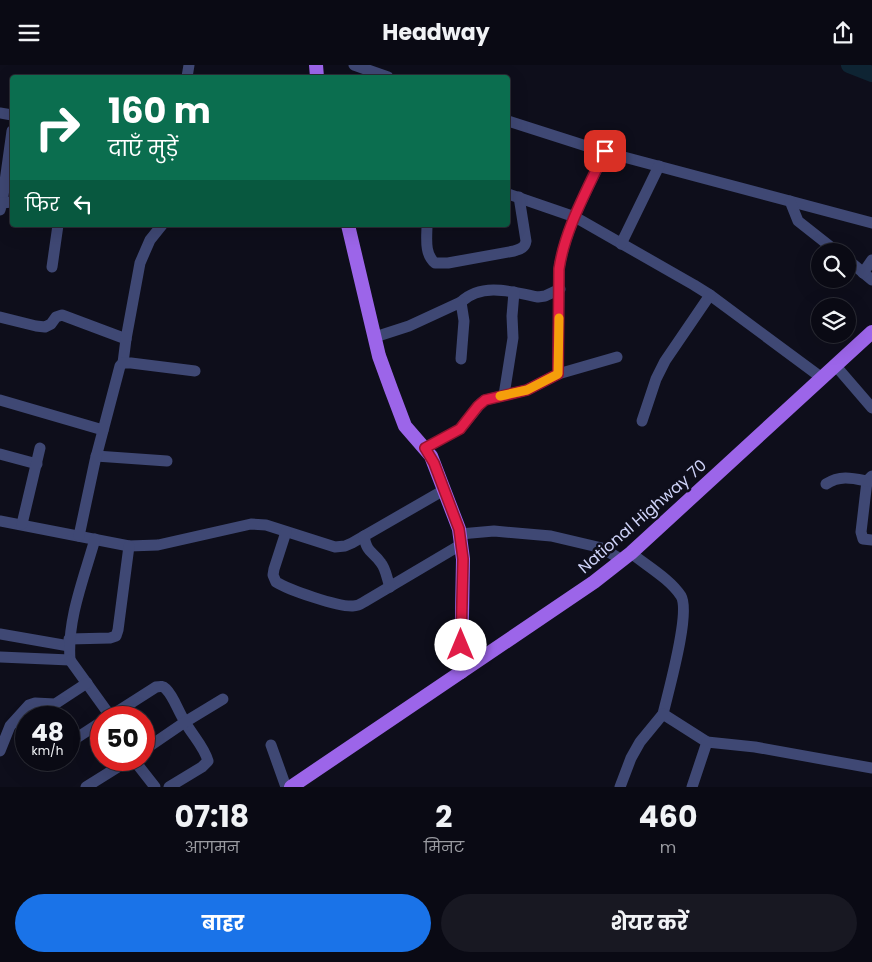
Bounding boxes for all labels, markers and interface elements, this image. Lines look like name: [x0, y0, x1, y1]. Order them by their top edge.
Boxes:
text: Headway: [382, 17, 490, 48]
icon: menu: [15, 19, 43, 47]
icon: share: [829, 19, 857, 47]
text: 160 m: [108, 86, 211, 135]
icon: right: [25, 95, 90, 160]
pin: [584, 130, 626, 172]
text: दाएँ मुड़ें: [108, 133, 178, 164]
icon: arrive: [591, 137, 619, 165]
icon: left: [69, 190, 97, 218]
text: फिर: [25, 191, 59, 218]
map controls: [811, 243, 856, 343]
button: search: [811, 243, 856, 288]
button: layers: [811, 298, 856, 343]
street label: National Highway 70: [573, 454, 712, 579]
position arrow: [434, 618, 486, 670]
speed limit sign: 50: [90, 706, 155, 771]
text: 48: [31, 715, 64, 750]
text: km/h: [32, 742, 63, 759]
text: 07:18: [174, 795, 249, 838]
text: 2: [435, 795, 452, 838]
text: 460: [639, 795, 698, 838]
text: आगमन: [184, 836, 239, 859]
text: मिनट: [424, 836, 464, 859]
text: m: [660, 836, 676, 859]
button: बाहर: [15, 894, 431, 952]
button: शेयर करें: [441, 894, 857, 952]

